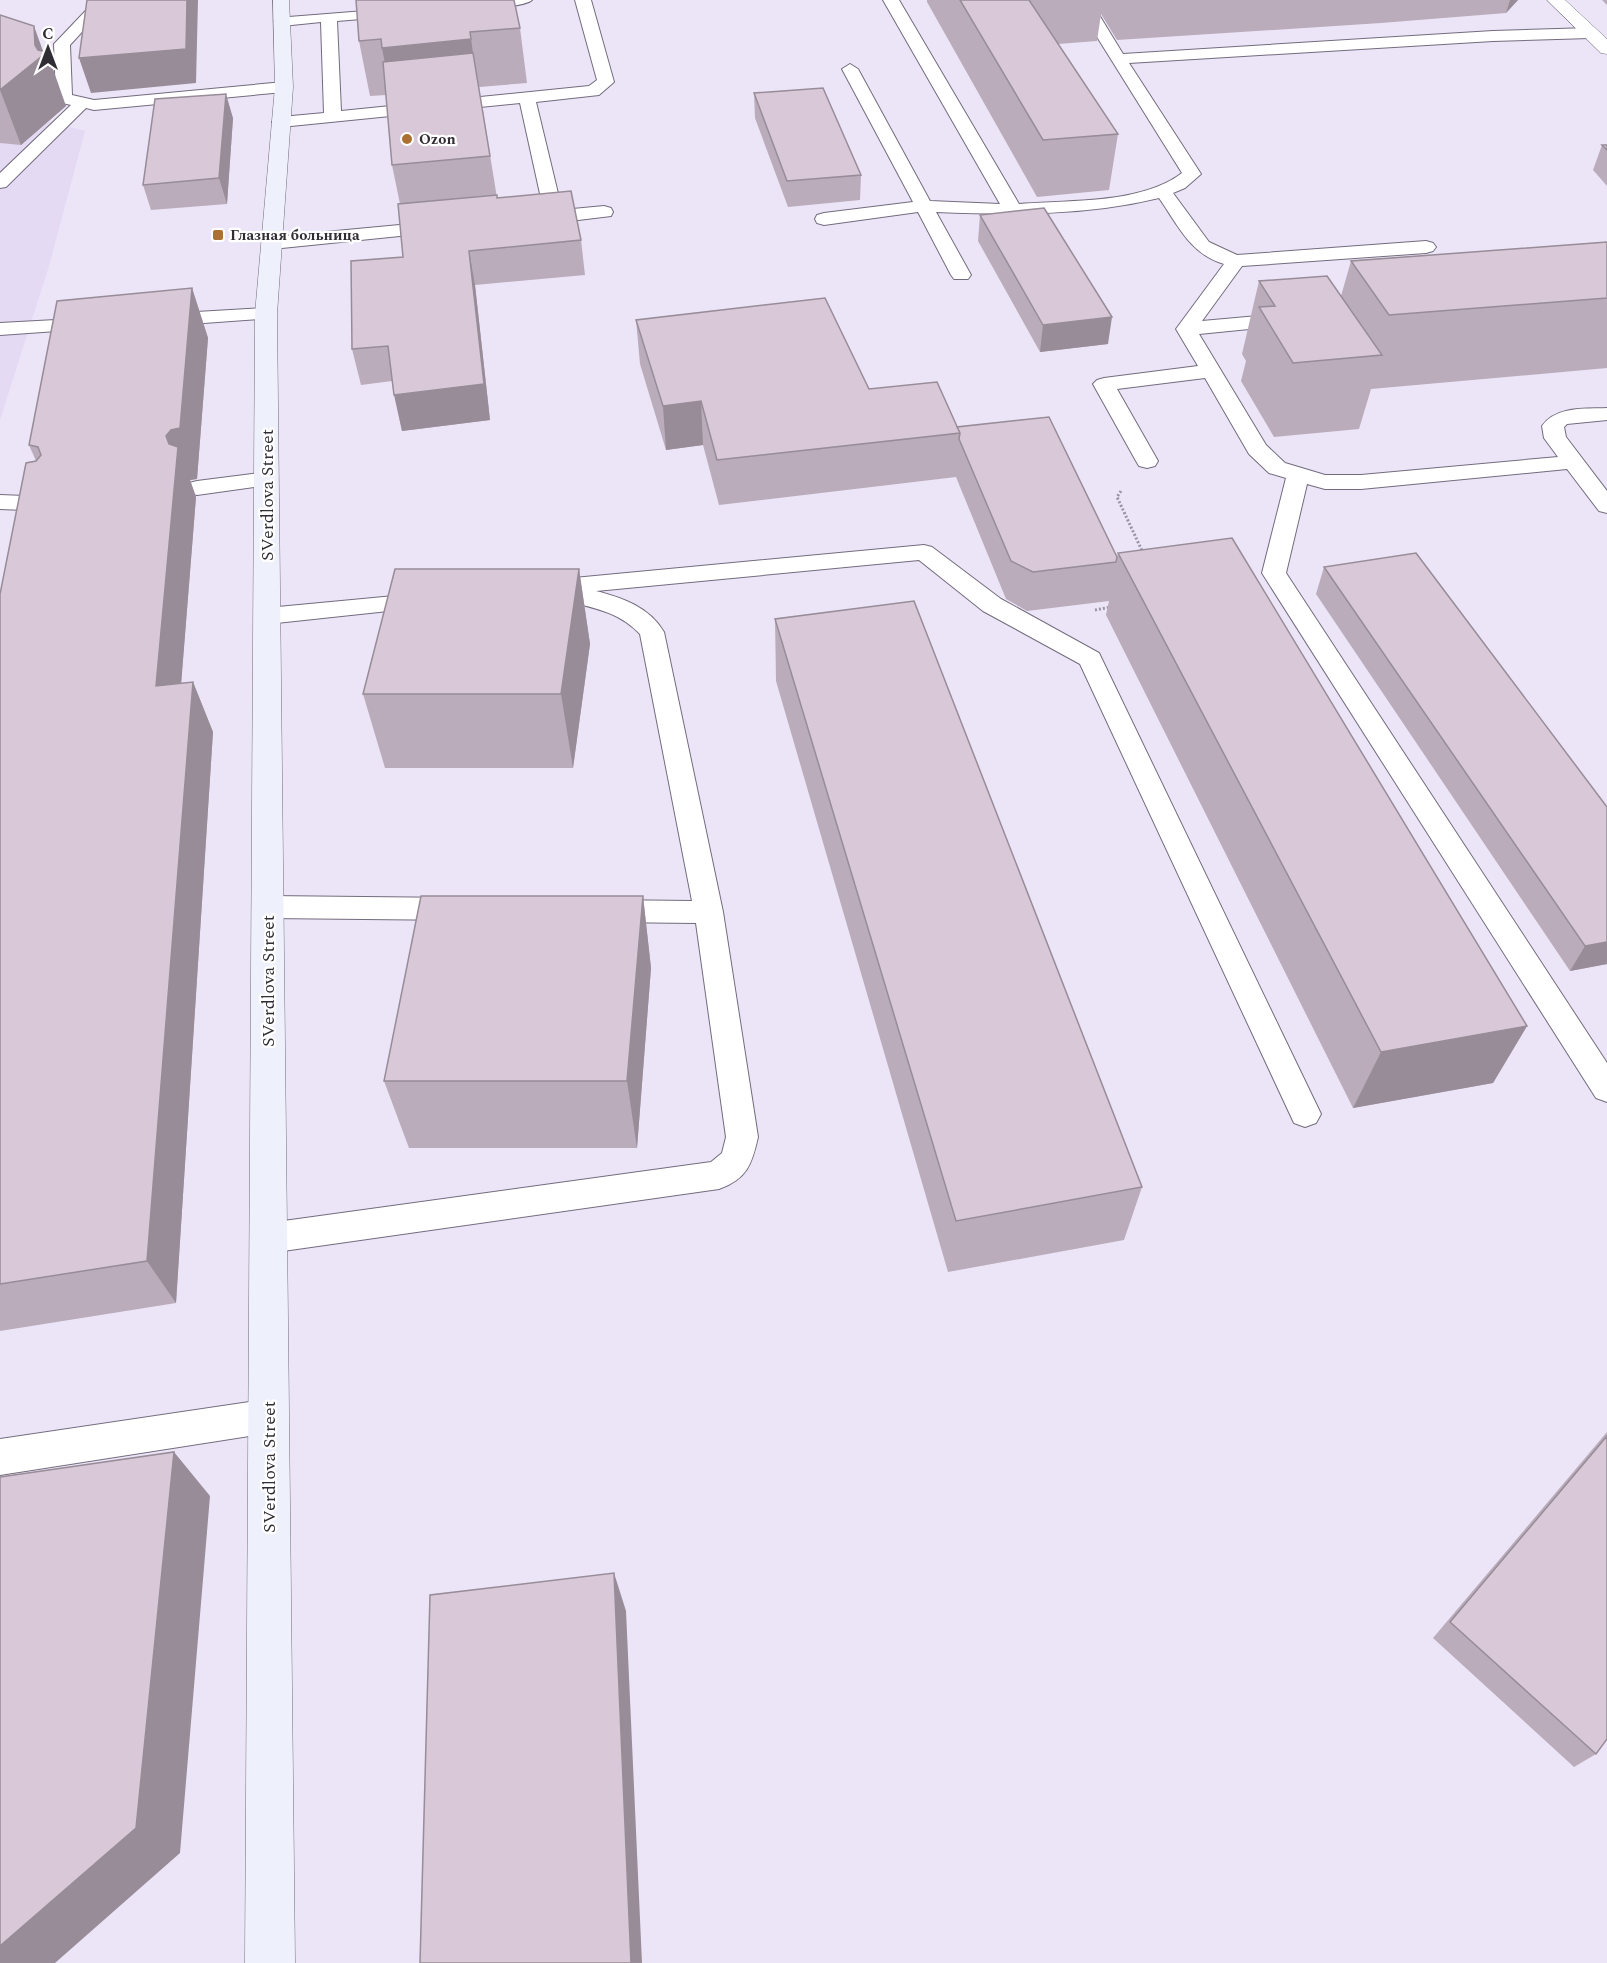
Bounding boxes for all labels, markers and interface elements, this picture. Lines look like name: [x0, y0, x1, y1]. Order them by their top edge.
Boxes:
north arrow: [18, 18, 78, 78]
text: С: [42, 22, 54, 46]
place label: Ozon: [419, 128, 456, 151]
marker: Ozon: [400, 132, 414, 146]
place label: Глазная больница: [230, 224, 360, 247]
marker: Глазная больница: [211, 228, 225, 242]
street label: SVerdlova Street: [254, 429, 281, 561]
street label: SVerdlova Street: [255, 915, 282, 1047]
street label: SVerdlova Street: [256, 1401, 283, 1533]

